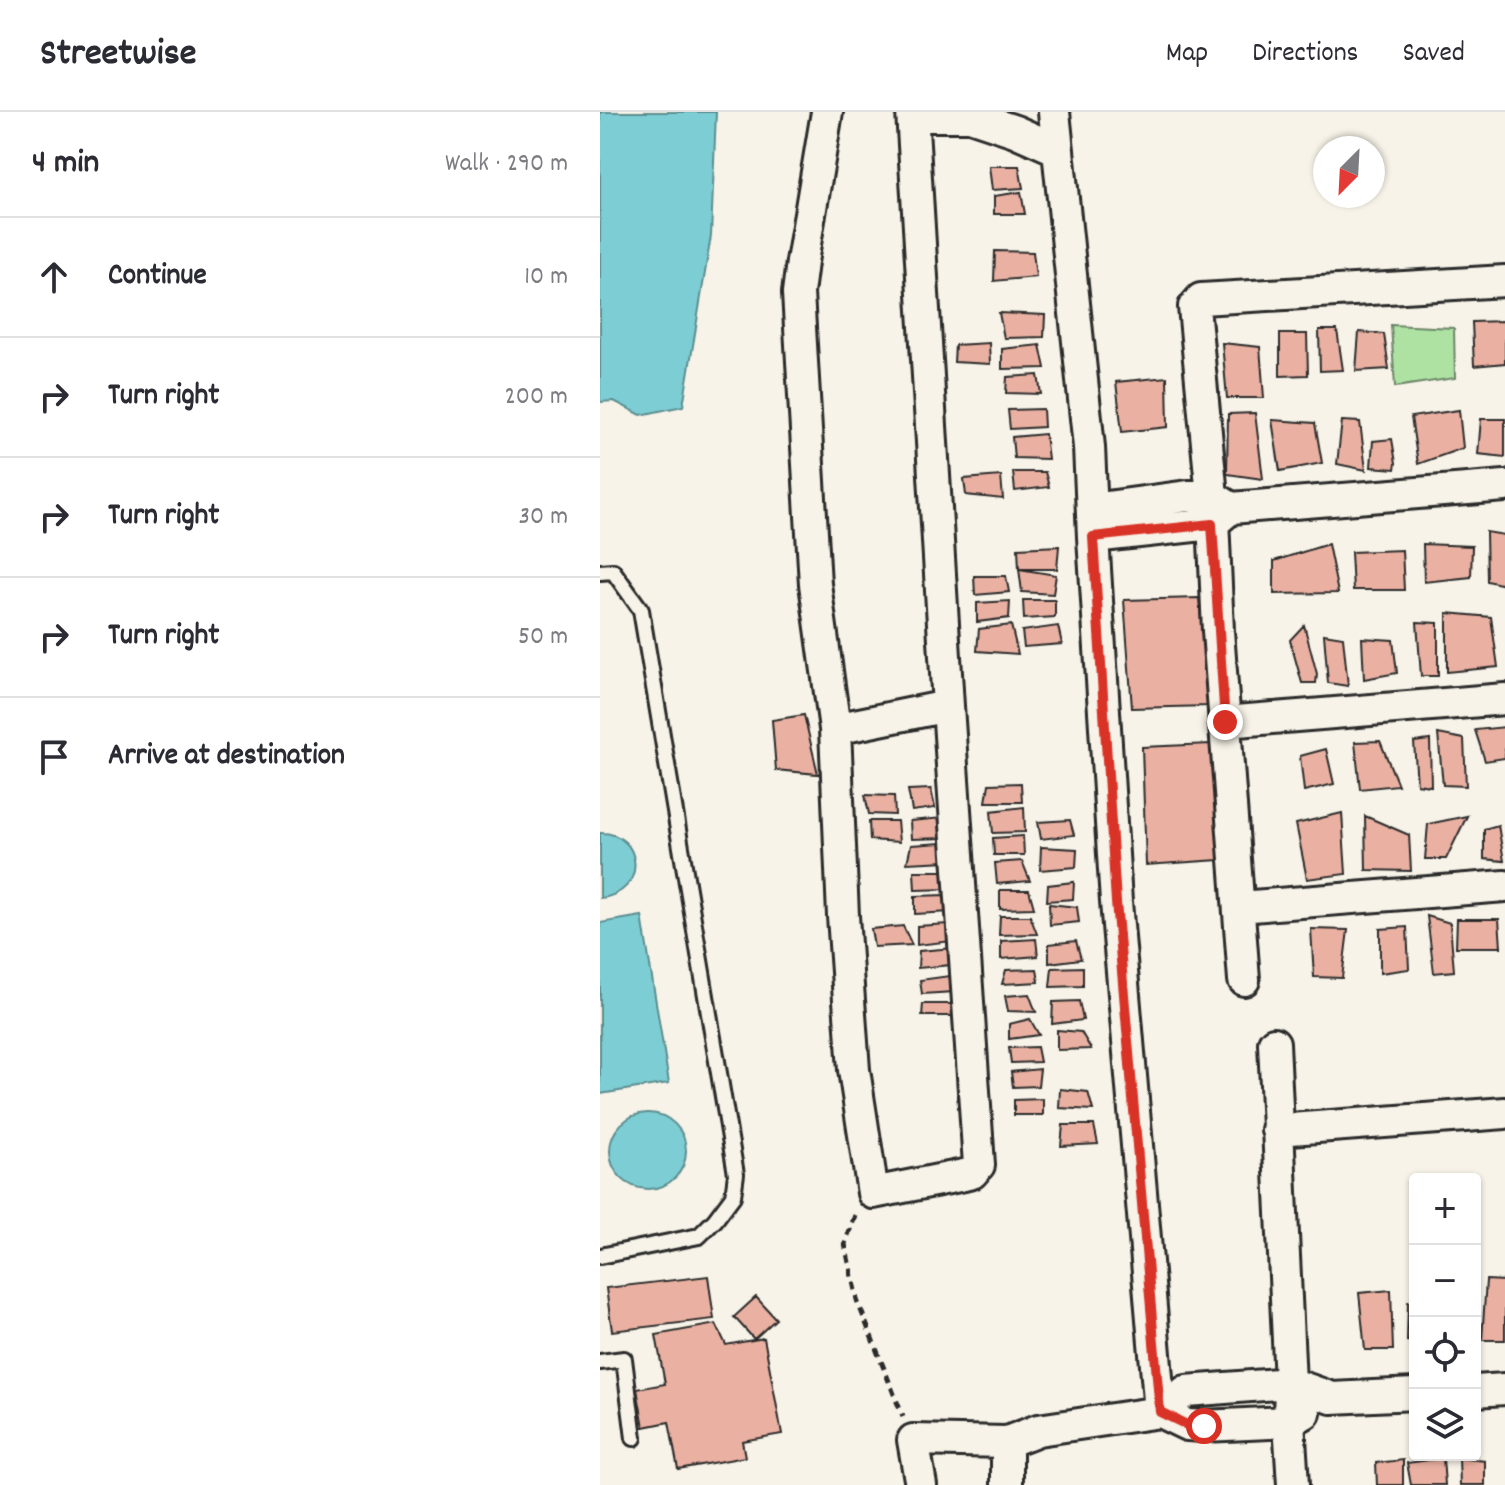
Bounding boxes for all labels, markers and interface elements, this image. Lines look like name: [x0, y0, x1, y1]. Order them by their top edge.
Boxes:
text: Streetwise: [40, 28, 197, 83]
text: Map: [1166, 35, 1208, 75]
text: Directions: [1252, 35, 1358, 75]
text: Saved: [1402, 35, 1465, 75]
north arrow: [1313, 136, 1385, 208]
text: 4 min: [32, 140, 99, 189]
text: Walk · 290 m: [445, 146, 568, 183]
icon: ahead: [32, 255, 76, 299]
text: Continue: [108, 256, 207, 299]
text: 10 m: [524, 259, 568, 296]
icon: right: [32, 375, 76, 419]
text: Turn right: [108, 376, 219, 419]
text: 200 m: [504, 379, 568, 416]
icon: right: [32, 495, 76, 539]
text: Turn right: [108, 496, 219, 539]
text: 30 m: [518, 499, 568, 536]
icon: right: [32, 615, 76, 659]
text: Turn right: [108, 616, 219, 659]
text: 50 m: [518, 619, 568, 656]
route end: [1207, 704, 1243, 740]
icon: arrive: [32, 735, 76, 779]
text: Arrive at destination: [108, 736, 345, 779]
map controls: [1409, 1173, 1481, 1461]
button: +: [1409, 1173, 1481, 1245]
button: −: [1409, 1245, 1481, 1317]
button: locate: [1409, 1317, 1481, 1389]
button: layers: [1409, 1389, 1481, 1461]
route start: [1186, 1408, 1222, 1444]

